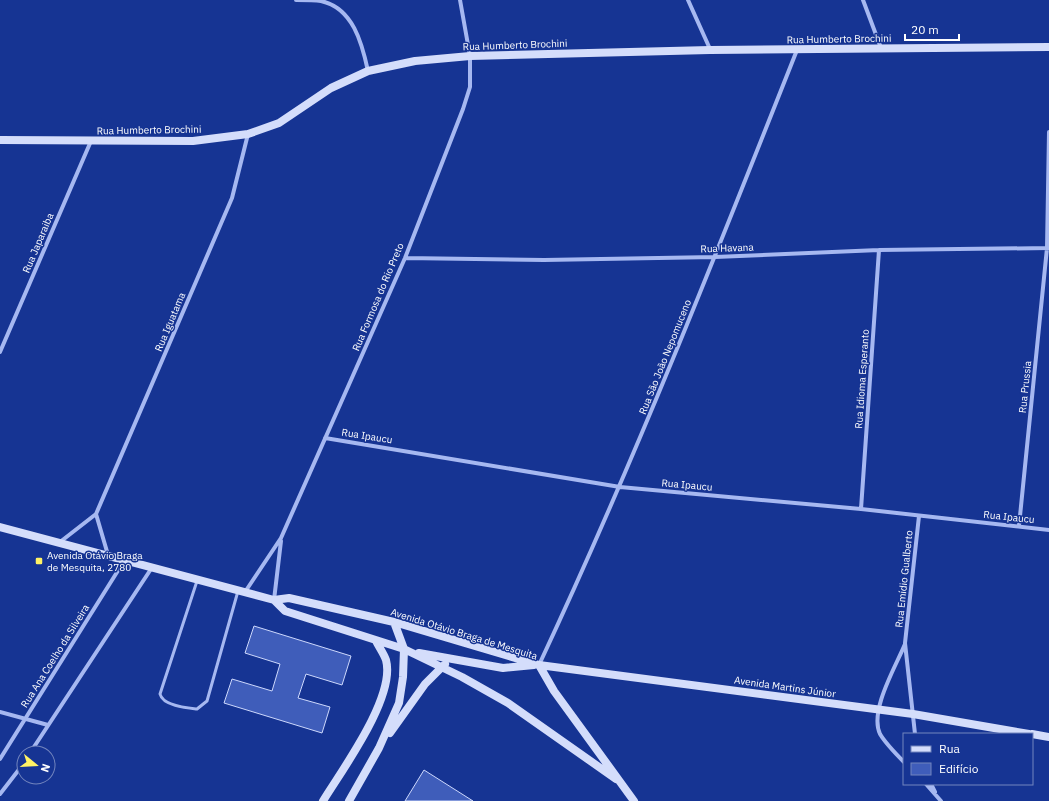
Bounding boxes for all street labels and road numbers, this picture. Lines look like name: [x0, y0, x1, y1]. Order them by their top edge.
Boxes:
street label: Rua Humberto Brochini: [786, 32, 892, 46]
street label: Rua Humberto Brochini: [462, 37, 568, 53]
street label: Rua Humberto Brochini: [96, 123, 202, 137]
street label: Rua Japaraiba: [20, 210, 57, 275]
street label: Rua Formosa do Rio Preto: [349, 241, 407, 353]
street label: Rua Havana: [700, 241, 755, 255]
street label: Rua Iguatama: [152, 290, 189, 354]
street label: Rua São João Nepomuceno: [636, 297, 694, 416]
street label: Rua Idioma Esperanto: [852, 328, 872, 429]
street label: Rua Prussia: [1016, 360, 1034, 414]
street label: Rua Ipaucu: [341, 426, 393, 446]
street label: Rua Ipaucu: [661, 476, 713, 494]
street label: Rua Ipaucu: [983, 508, 1035, 526]
street label: Rua Emídio Gualberto: [892, 529, 916, 628]
street label: Rua Ana Coelho da Silveira: [18, 601, 93, 710]
street label: Avenida Otávio Braga de Mesquita: [389, 605, 540, 663]
street label: Avenida Martins Júnior: [733, 673, 837, 701]

